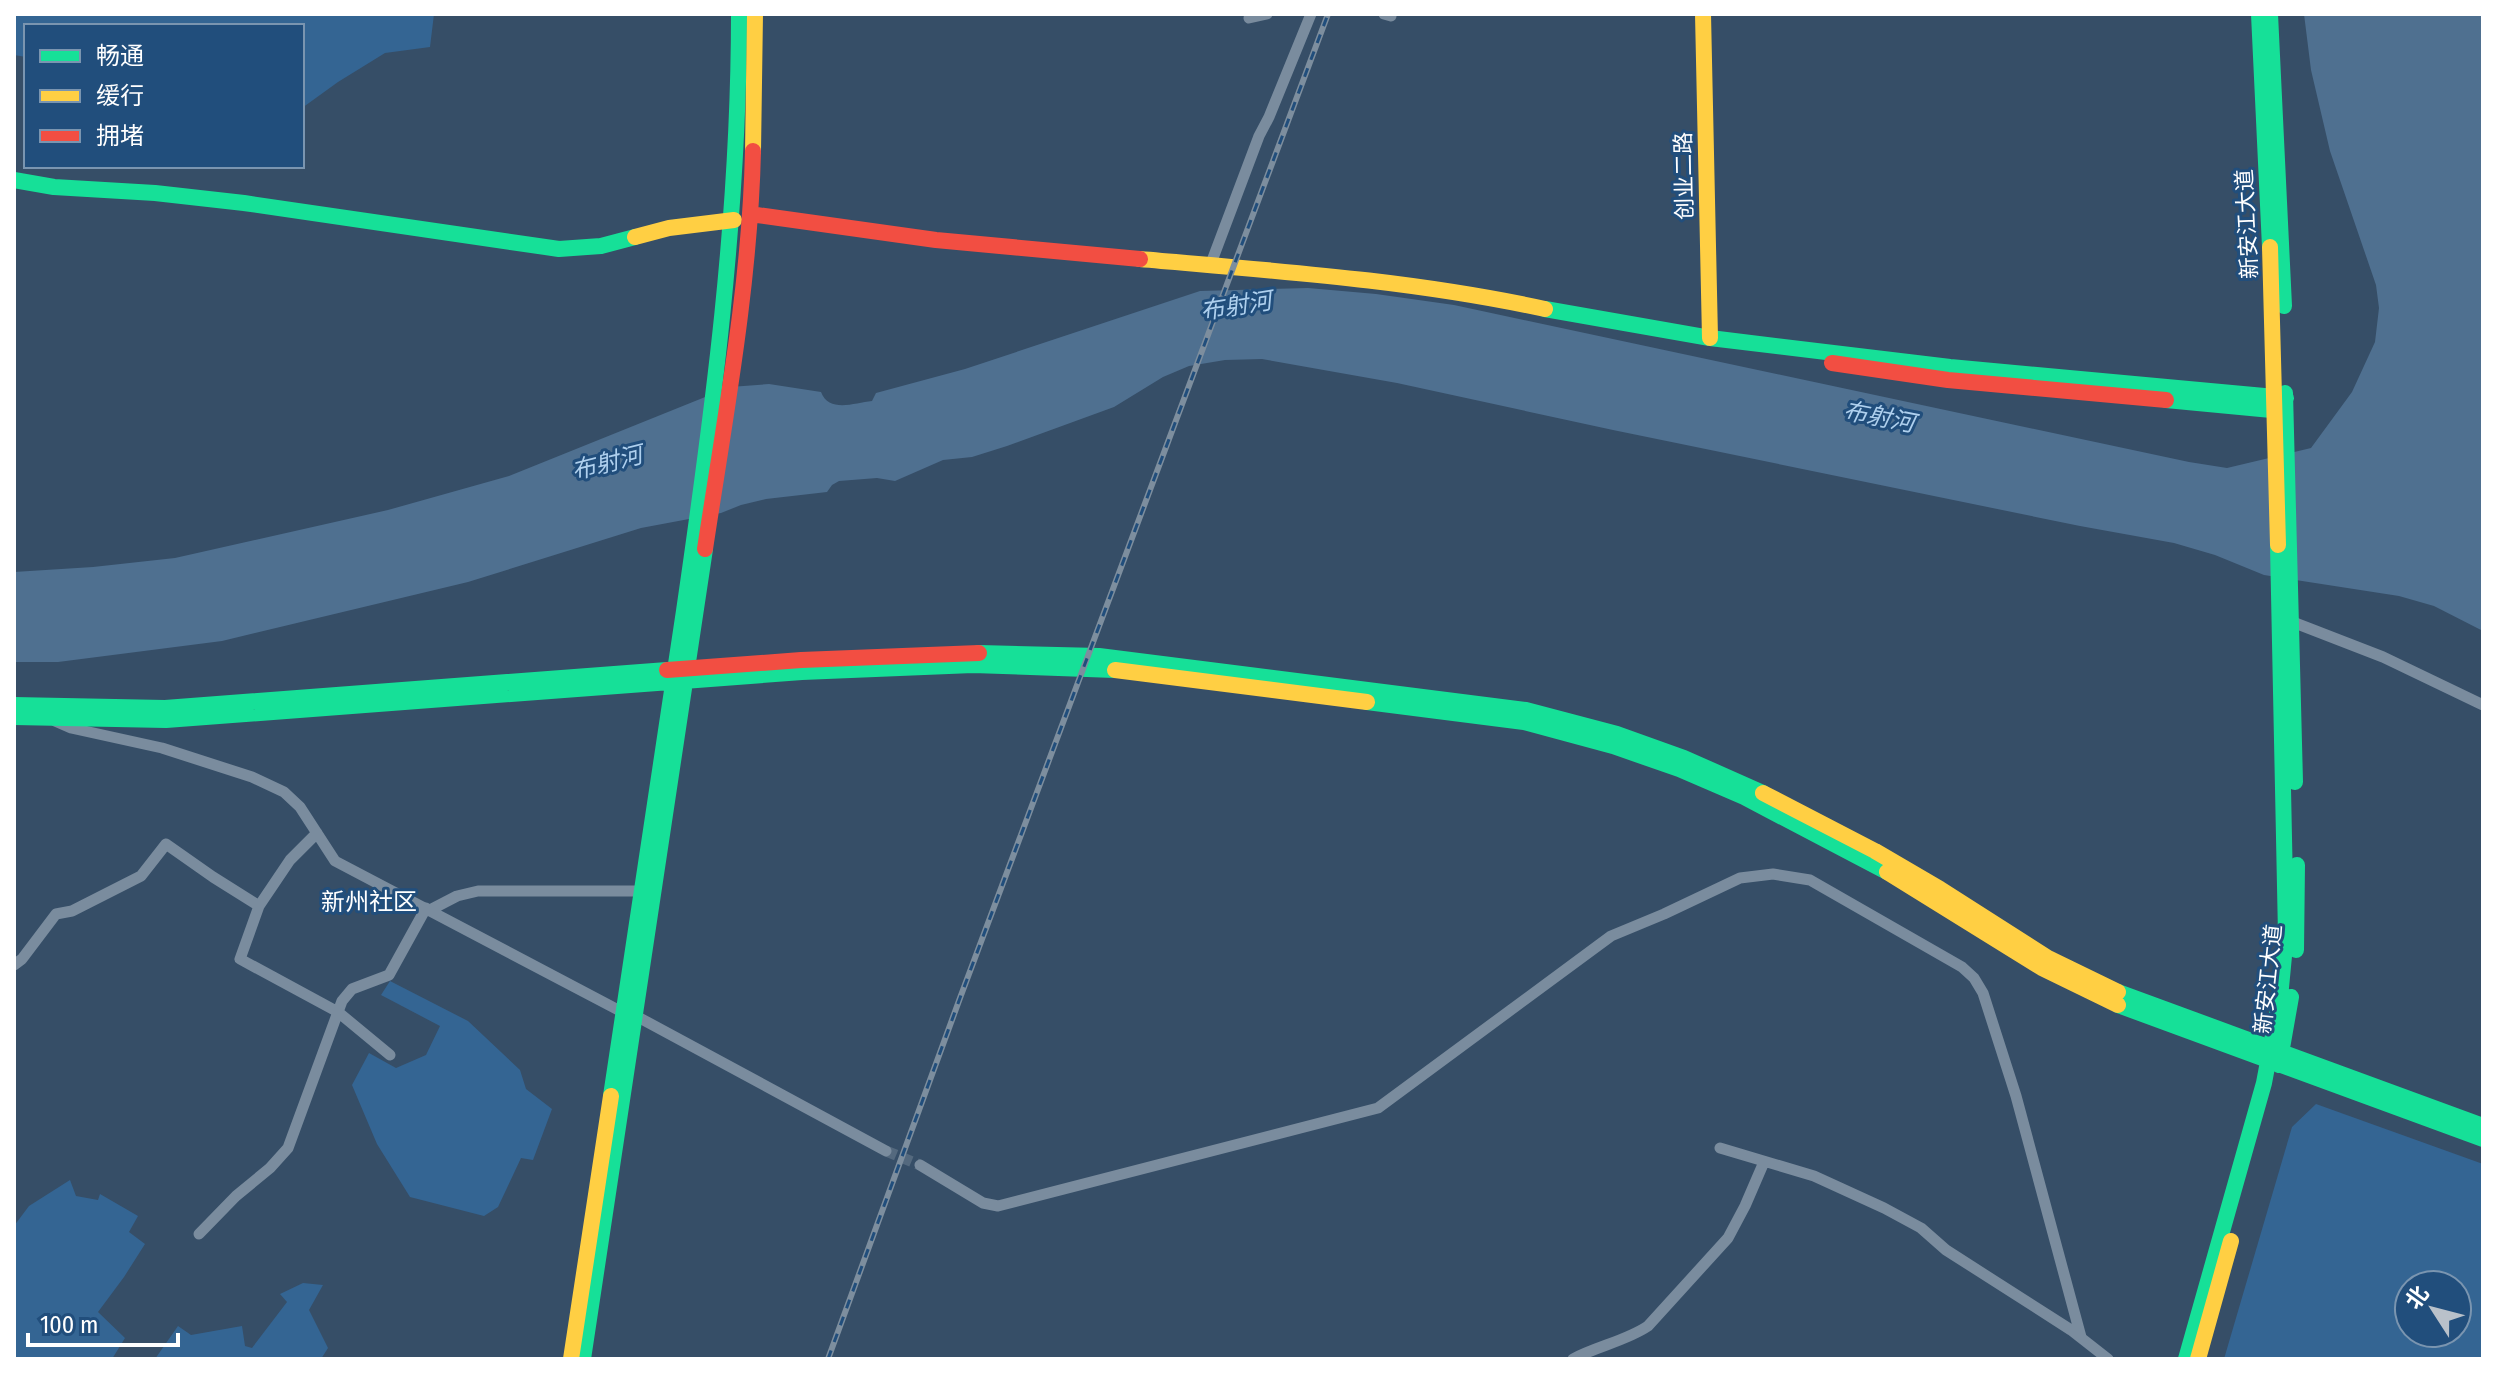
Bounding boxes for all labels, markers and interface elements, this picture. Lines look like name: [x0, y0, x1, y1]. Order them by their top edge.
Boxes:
legend: [24, 24, 304, 168]
text: 畅通: [96, 42, 144, 70]
text: 缓行: [96, 82, 144, 110]
text: 拥堵: [96, 122, 144, 150]
street label: 创业二路: [1670, 132, 1698, 220]
street label: 新安江大道: [2231, 168, 2263, 280]
water label: 布射河: [1198, 286, 1278, 325]
water label: 布射河: [1841, 396, 1921, 438]
water label: 布射河: [569, 440, 649, 485]
district label: 新州社区: [321, 888, 417, 916]
street label: 新安江大道: [2249, 923, 2287, 1035]
north arrow: [2393, 1269, 2473, 1349]
text: 北: [2400, 1281, 2435, 1314]
scale bar: [28, 1297, 178, 1347]
text: 100 m: [40, 1311, 98, 1339]

